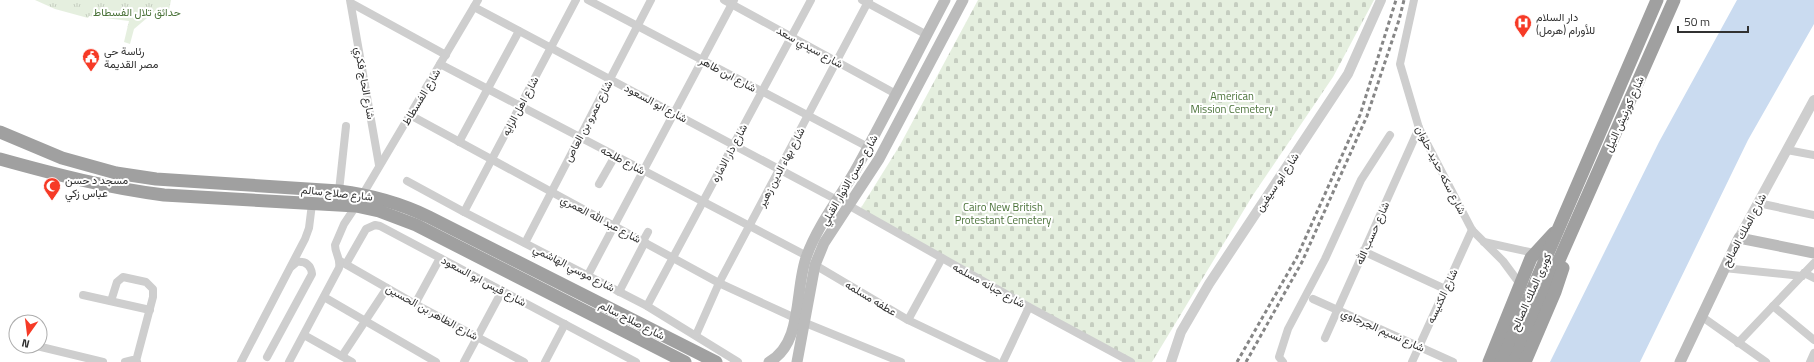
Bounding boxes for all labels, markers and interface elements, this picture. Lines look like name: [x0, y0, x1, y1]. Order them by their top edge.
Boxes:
park label: حدائق تلال الفسطاط: [93, 4, 181, 20]
scale bar: [1678, 8, 1748, 34]
place label: دار السلام للأورام (هرمل): [1536, 9, 1595, 38]
text: 50 m: [1684, 12, 1710, 31]
hospital icon: دار السلام للأورام (هرمل): [1513, 13, 1533, 38]
street label: شارع سيدي سعد: [773, 22, 847, 74]
place label: رئاسة حى مصر القديمة: [104, 43, 159, 72]
street label: شارع الحاج فكري: [349, 46, 379, 121]
public building icon: رئاسة حى مصر القديمة: [81, 47, 101, 72]
street label: شارع ابن طاهر: [696, 52, 760, 96]
street label: شارع الفسطاط: [398, 65, 444, 128]
street label: شارع اهل الرايه: [498, 73, 543, 139]
street label: شارع كورنيش النيل: [1600, 73, 1648, 155]
street label: شارع عمرو بن العاص: [560, 77, 616, 165]
street label: شارع ابو السعود: [622, 80, 691, 126]
park label: American Mission Cemetery: [1190, 88, 1274, 117]
street label: شارع دار الاماره: [707, 121, 751, 185]
street label: شارع سكه حديد حلوان: [1412, 123, 1470, 217]
street label: شارع بهاء الدين زهير: [753, 124, 809, 210]
street label: شارع حسن الانوار القبلي: [816, 131, 884, 229]
street label: شارع طلحه: [598, 142, 648, 179]
street label: شارع ابو سيفين: [1251, 149, 1303, 215]
place label: مسجد د حسن عباس زكي: [65, 172, 128, 203]
mosque icon: مسجد د حسن عباس زكي: [42, 176, 62, 201]
street label: شارع صلاح سالم: [300, 181, 374, 205]
street label: شارع الملك الصالح: [1718, 190, 1770, 270]
street label: شارع عبد الله العمري: [557, 191, 644, 249]
park label: Cairo New British Protestant Cemetery: [955, 199, 1052, 228]
street label: شارع حسب الله: [1351, 199, 1393, 267]
street label: شارع موسي الهاشمي: [529, 240, 618, 297]
street label: كوبرى الملك الصالح: [1507, 250, 1555, 334]
street label: شارع قيس ابو السعود: [439, 252, 530, 310]
street label: شارع جبانه مسلمه: [950, 258, 1028, 312]
street label: شارع الكنيسه: [1422, 266, 1462, 326]
street label: عطفه مسلمه: [842, 276, 900, 320]
street label: شارع الطاهر بن الحسين: [383, 280, 481, 344]
street label: شارع صلاح سالم: [596, 297, 668, 344]
street label: شارع نسيم الجرجاوي: [1338, 304, 1428, 358]
north arrow: [8, 314, 48, 354]
text: N: [20, 335, 31, 352]

